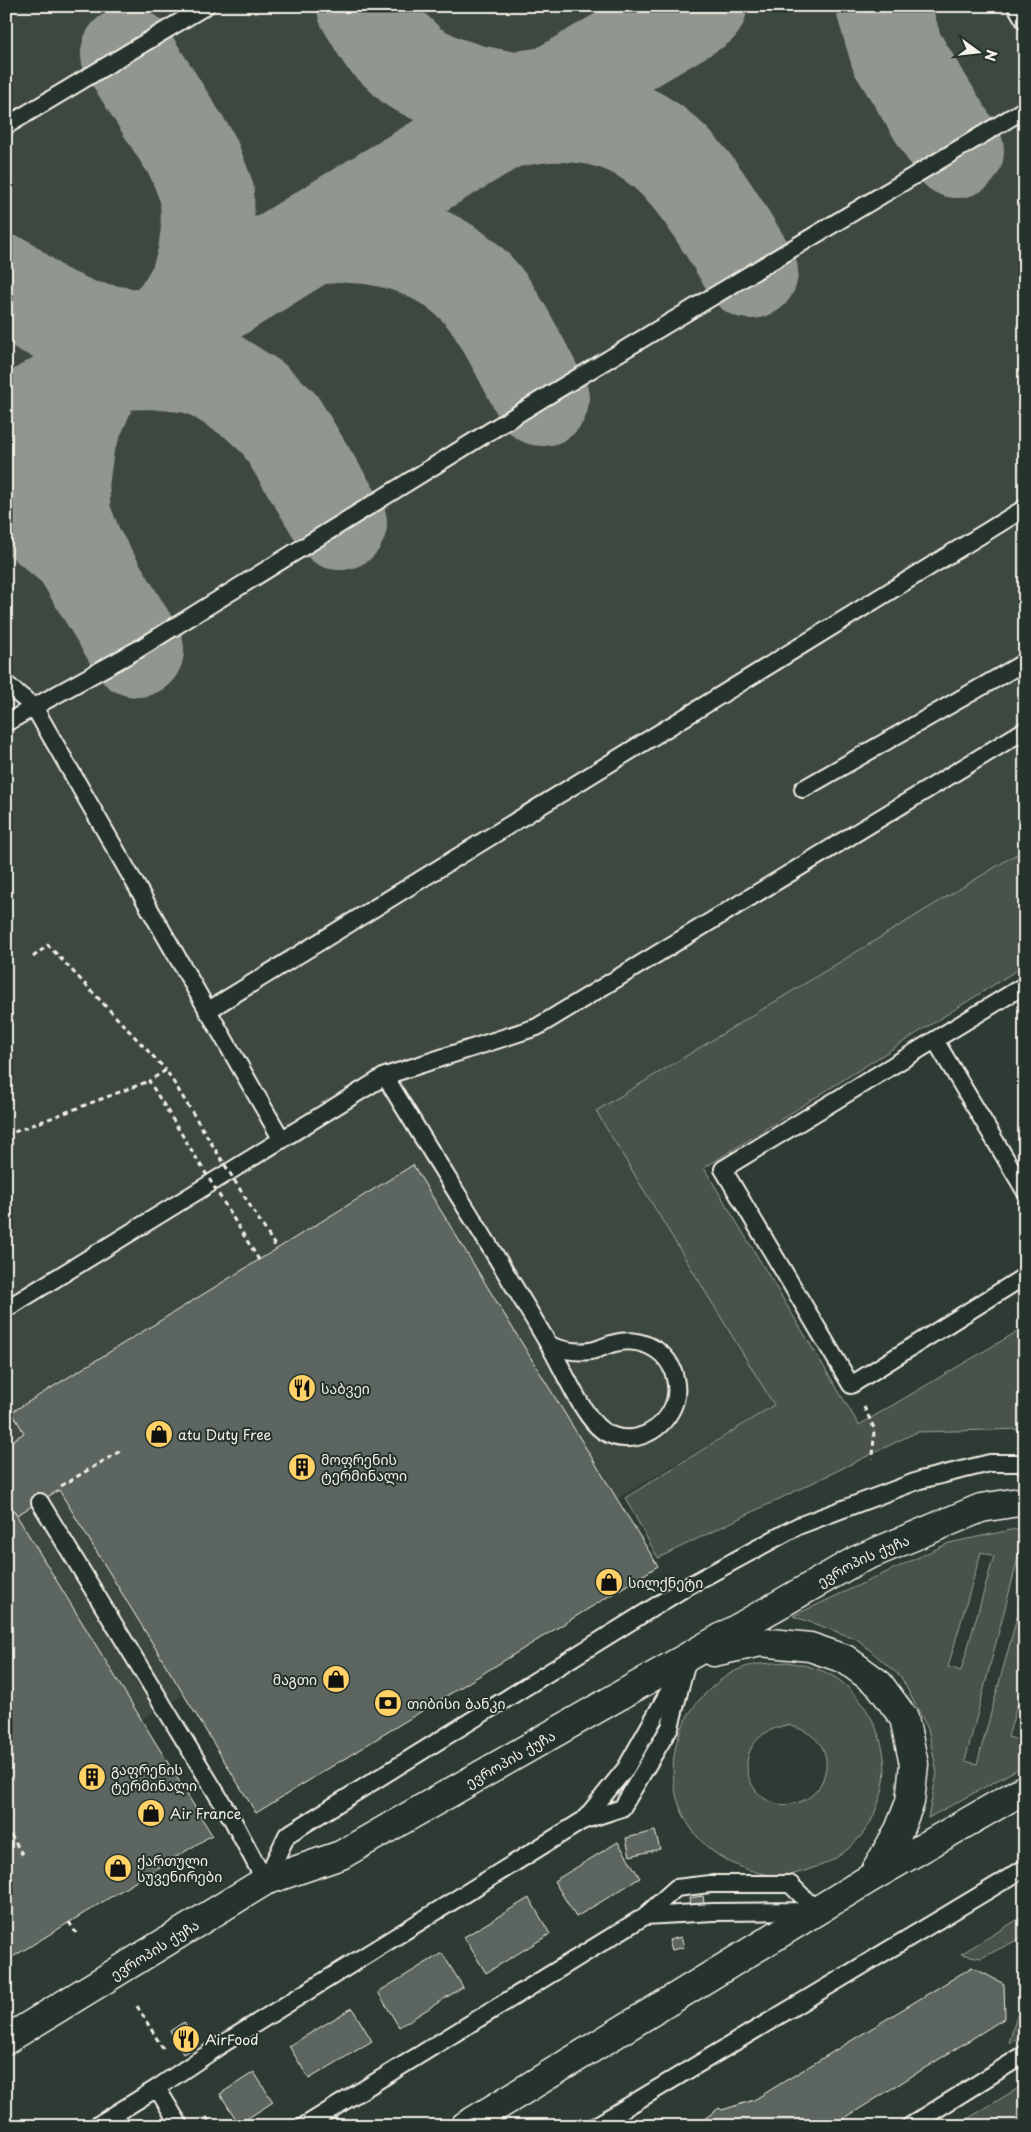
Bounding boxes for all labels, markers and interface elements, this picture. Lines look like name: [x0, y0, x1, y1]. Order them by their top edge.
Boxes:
north arrow: [954, 28, 1004, 78]
text: N: [979, 47, 1003, 64]
restaurant icon: საბვეი: [287, 1373, 317, 1403]
place label: საბვეი: [321, 1378, 370, 1399]
shop icon: atu Duty Free: [144, 1419, 174, 1449]
place label: atu Duty Free: [178, 1424, 272, 1445]
place label: მოფრენის ტერმინალი: [321, 1449, 407, 1486]
building icon: მოფრენის ტერმინალი: [287, 1452, 317, 1482]
street label: ევროპის ქუჩა: [813, 1529, 912, 1591]
shop icon: სილქნეტი: [594, 1567, 624, 1597]
place label: სილქნეტი: [628, 1572, 703, 1593]
shop icon: მაგთი: [321, 1664, 351, 1694]
place label: მაგთი: [273, 1669, 317, 1690]
bank icon: თიბისი ბანკი: [373, 1688, 403, 1718]
place label: თიბისი ბანკი: [407, 1693, 506, 1714]
street label: ევროპის ქუჩა: [461, 1724, 559, 1792]
place label: გაფრენის ტერმინალი: [111, 1759, 197, 1796]
building icon: გაფრენის ტერმინალი: [77, 1762, 107, 1792]
shop icon: Air France: [136, 1798, 166, 1828]
place label: Air France: [170, 1803, 242, 1824]
place label: ქართული სუვენირები: [137, 1850, 222, 1887]
shop icon: ქართული სუვენირები: [103, 1853, 133, 1883]
street label: ევროპის ქუჩა: [106, 1914, 203, 1984]
restaurant icon: AirFood: [171, 2024, 201, 2054]
place label: AirFood: [205, 2029, 259, 2050]

